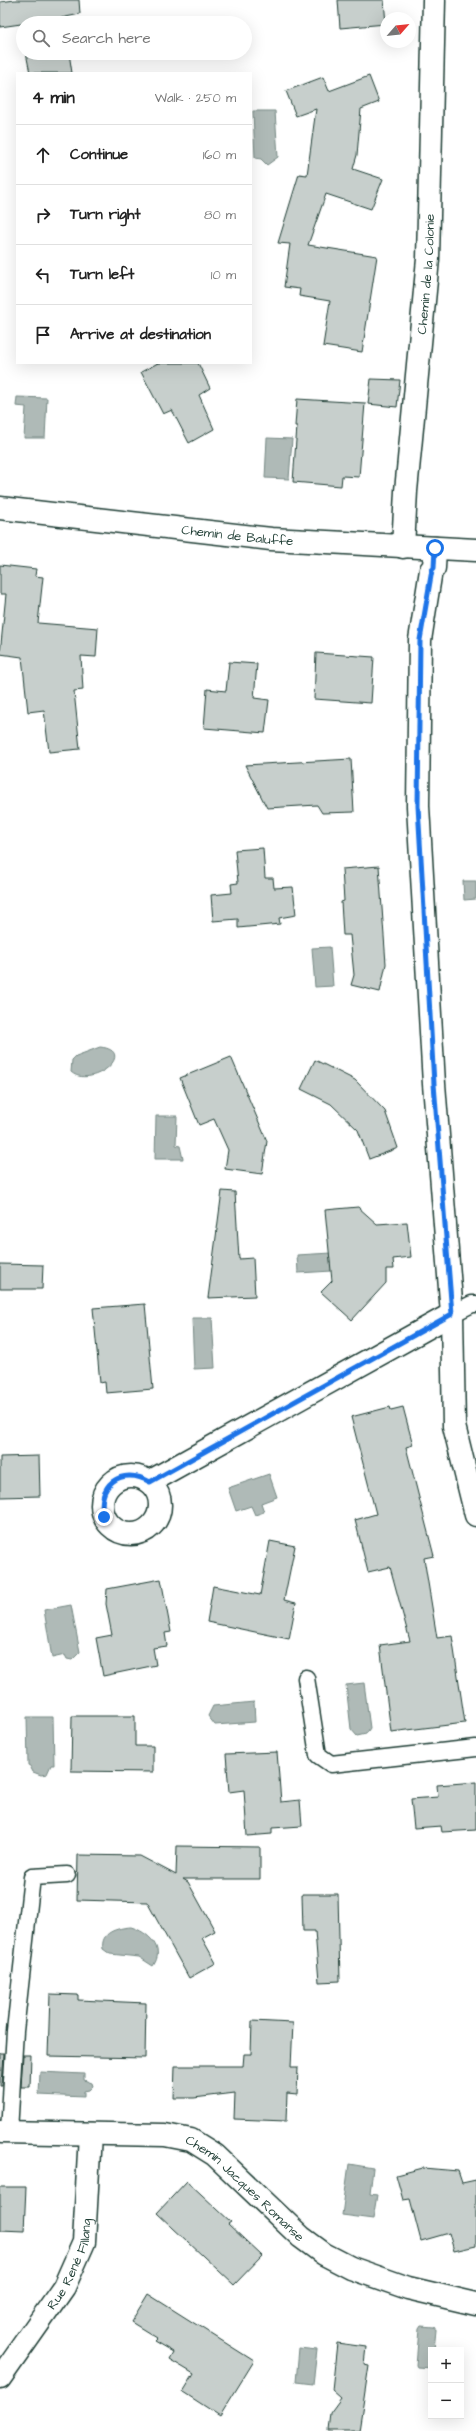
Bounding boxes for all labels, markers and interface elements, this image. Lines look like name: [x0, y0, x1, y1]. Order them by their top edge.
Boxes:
north arrow: [380, 12, 416, 48]
search box: [16, 16, 252, 60]
icon: search: [30, 27, 52, 49]
text: Search here: [62, 28, 151, 49]
text: 4 min: [32, 86, 75, 110]
text: Walk · 250 m: [155, 89, 236, 107]
icon: ahead: [32, 144, 54, 166]
text: Continue: [70, 144, 128, 165]
text: 160 m: [203, 146, 236, 164]
icon: right: [32, 204, 54, 226]
text: Turn right: [70, 204, 141, 225]
text: 80 m: [204, 206, 236, 224]
street label: Chemin de la Colonie: [413, 214, 439, 335]
icon: left: [32, 264, 54, 286]
text: Turn left: [70, 264, 134, 285]
text: 10 m: [211, 266, 236, 284]
icon: arrive: [32, 324, 54, 346]
text: Arrive at destination: [70, 324, 211, 345]
street label: Chemin de Baluffe: [180, 521, 294, 550]
route start: [426, 539, 444, 557]
route end: [95, 1508, 113, 1526]
street label: Chemin Jacques Romanse: [182, 2131, 308, 2246]
street label: Rue René Fillang: [43, 2218, 96, 2313]
map controls: [428, 2347, 464, 2419]
button: +: [428, 2347, 464, 2383]
button: −: [428, 2383, 464, 2419]

